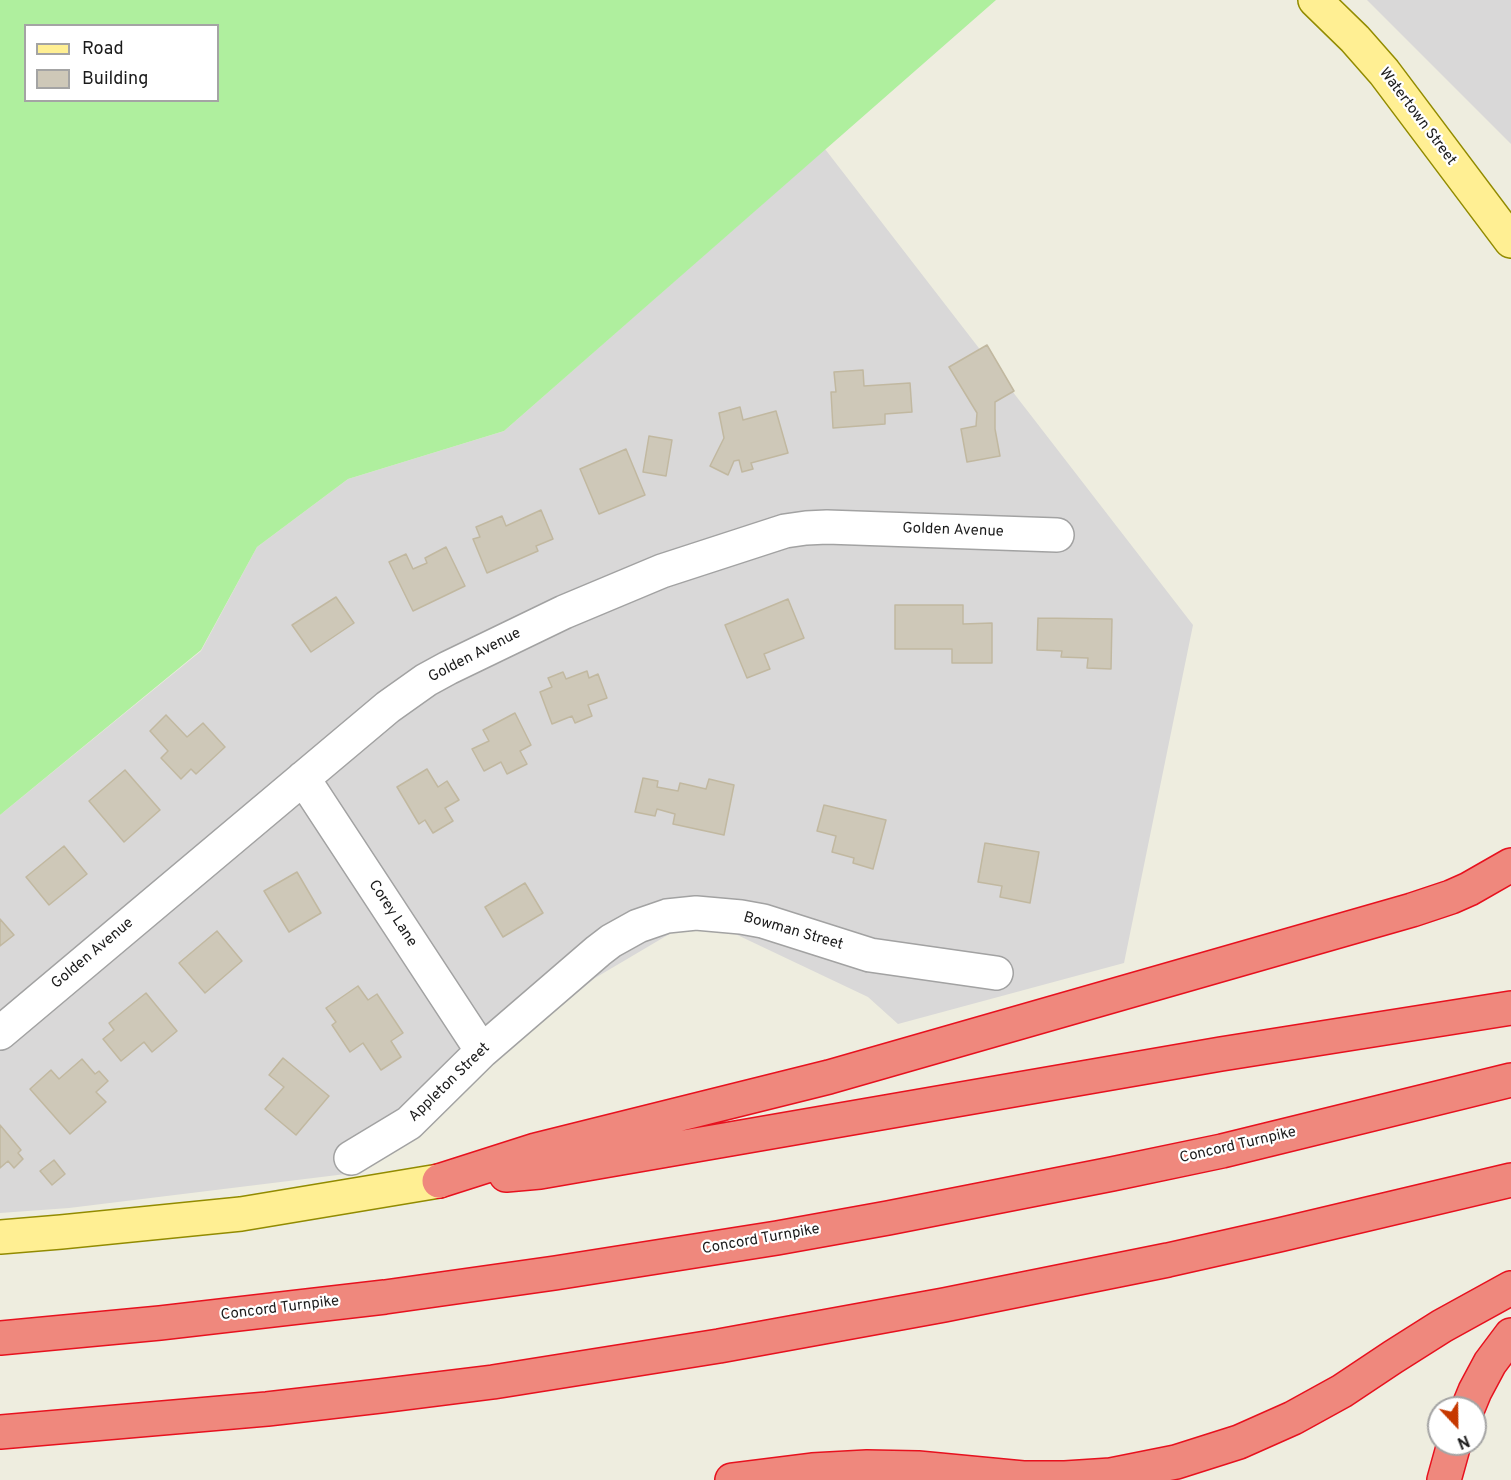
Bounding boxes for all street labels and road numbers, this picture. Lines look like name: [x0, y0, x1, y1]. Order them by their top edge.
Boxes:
street label: Watertown Street: [1374, 65, 1460, 169]
street label: Golden Avenue: [902, 520, 1004, 542]
street label: Golden Avenue: [426, 625, 524, 687]
street label: Corey Lane: [364, 877, 420, 951]
street label: Bowman Street: [741, 909, 845, 955]
street label: Golden Avenue: [48, 915, 138, 993]
street label: Appleton Street: [406, 1040, 494, 1126]
street label: Concord Turnpike: [1178, 1124, 1298, 1168]
street label: Concord Turnpike: [701, 1221, 821, 1259]
street label: Concord Turnpike: [220, 1293, 340, 1325]

